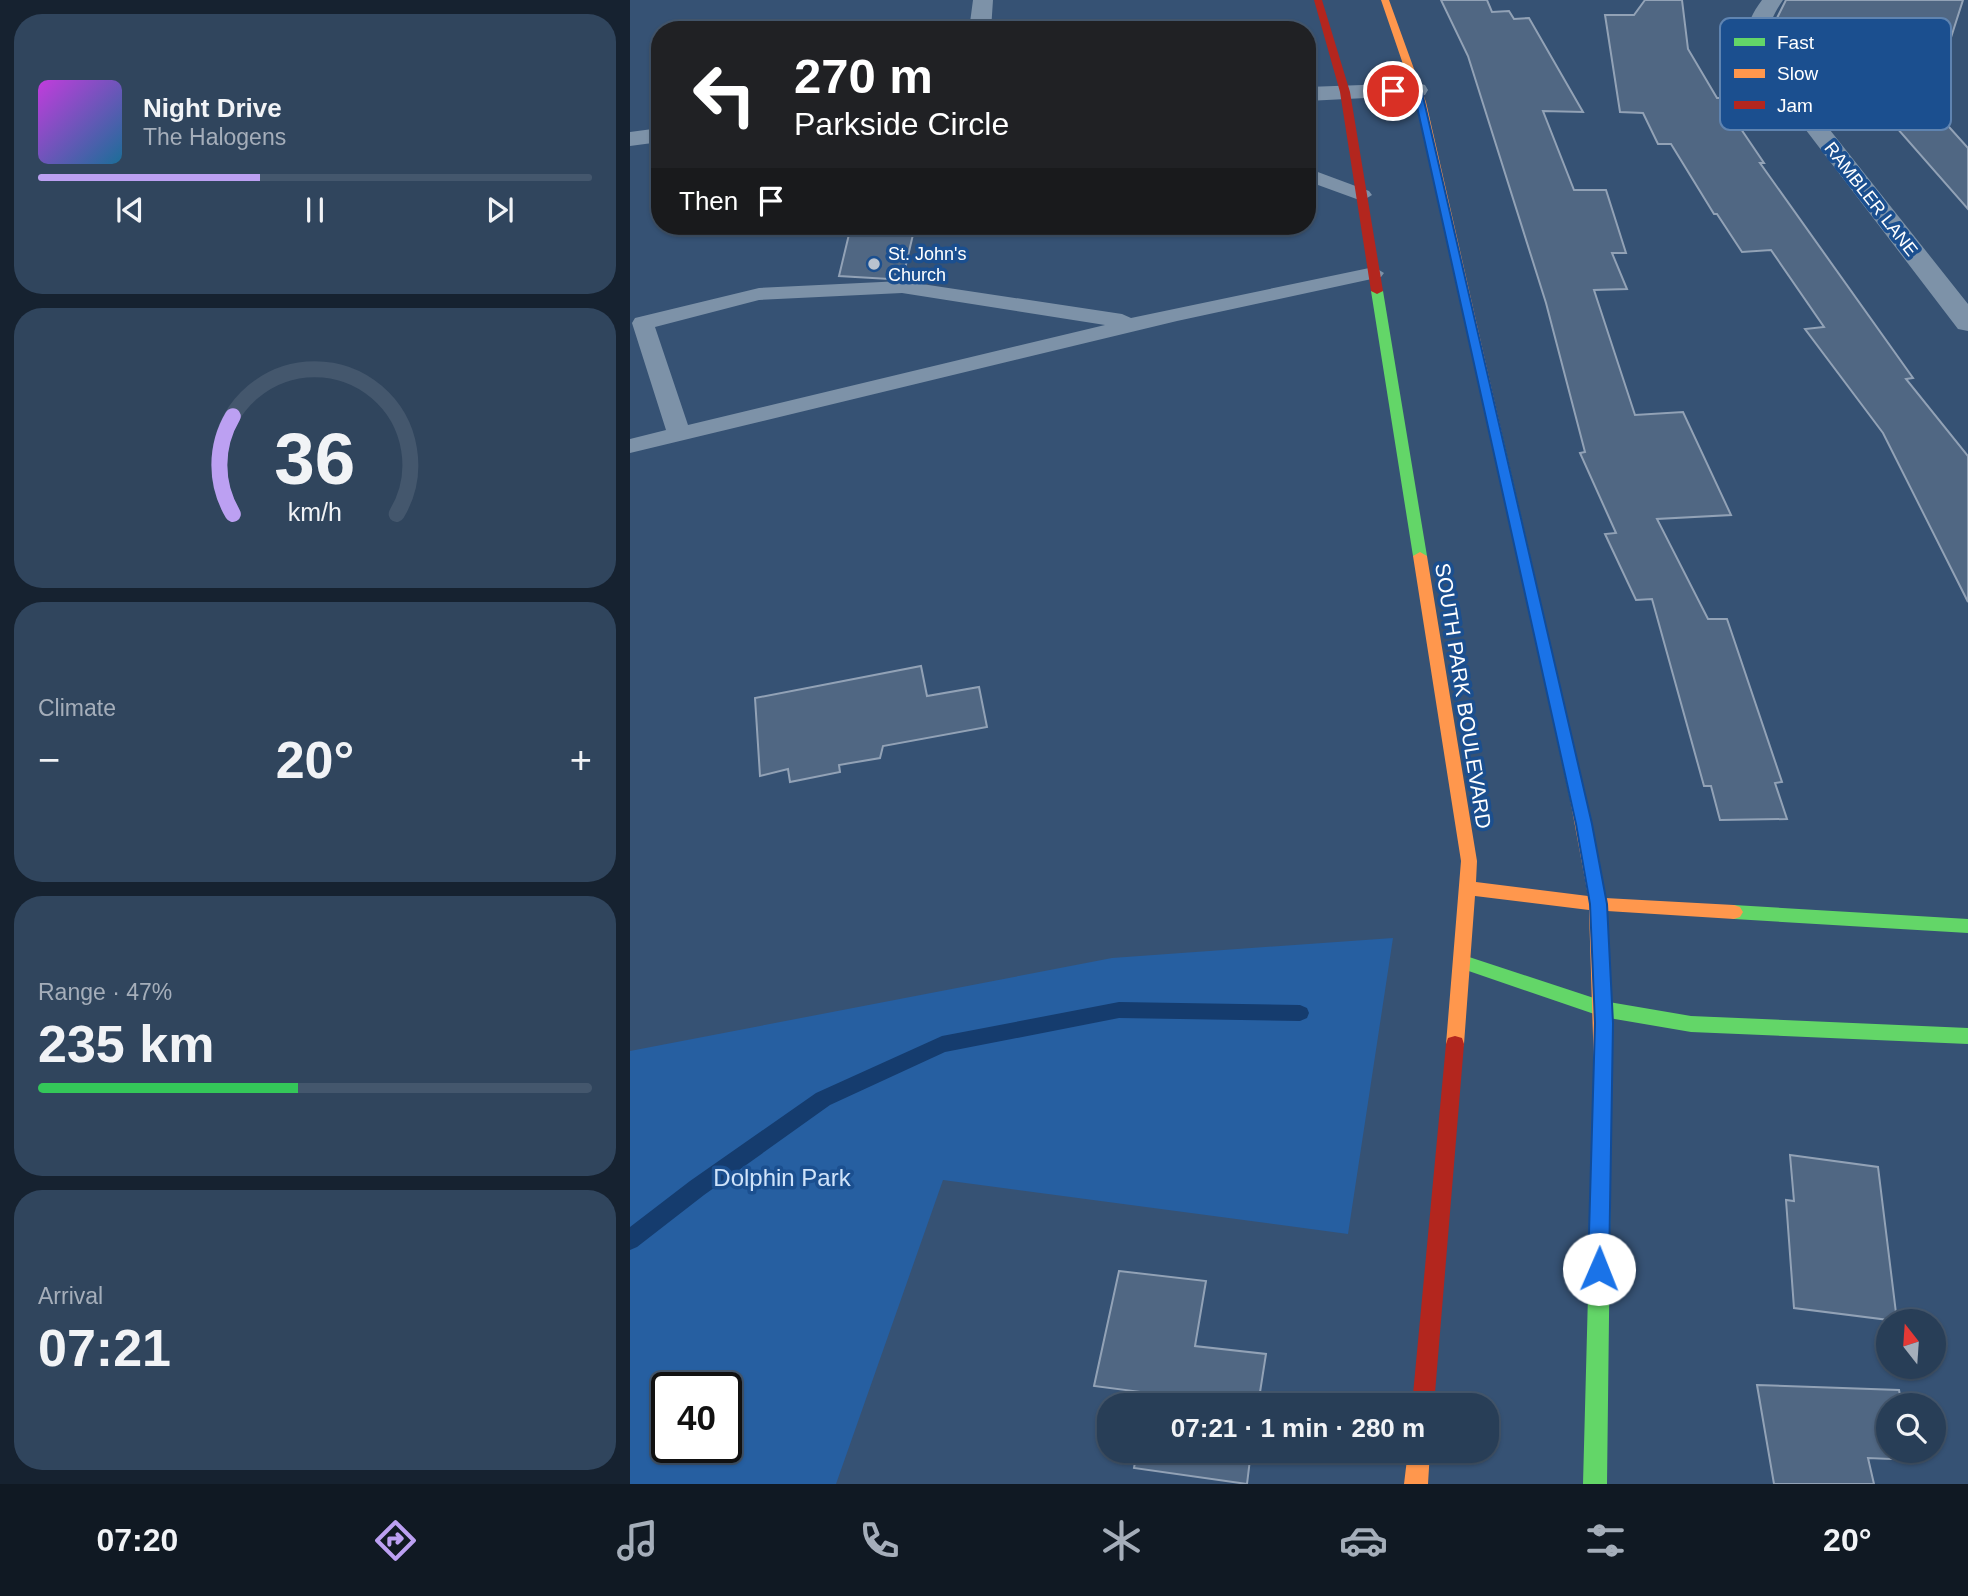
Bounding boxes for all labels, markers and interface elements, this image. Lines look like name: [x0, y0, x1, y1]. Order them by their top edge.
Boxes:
legend: [1720, 18, 1951, 130]
text: Fast: [1777, 32, 1815, 53]
icon: left: [679, 49, 770, 140]
text: 270 m: [794, 49, 933, 103]
pin: [1363, 61, 1423, 121]
text: Slow: [1777, 63, 1818, 84]
icon: arrive: [1374, 72, 1412, 110]
text: Night Drive: [143, 93, 282, 123]
text: Jam: [1777, 95, 1813, 116]
text: Parkside Circle: [794, 106, 1009, 142]
text: The Halogens: [143, 124, 286, 150]
street label: RAMBLER LANE: [1820, 138, 1922, 260]
icon: arrive: [752, 182, 790, 220]
text: Then: [679, 186, 738, 216]
icon: previous: [111, 191, 149, 229]
icon: pause: [296, 191, 334, 229]
icon: next: [481, 191, 519, 229]
place label: St. John's Church: [888, 244, 966, 285]
marker: St. John's Church: [866, 256, 882, 272]
text: 36: [275, 418, 355, 499]
text: km/h: [288, 498, 342, 526]
street label: SOUTH PARK BOULEVARD: [1431, 561, 1496, 830]
text: Climate: [38, 695, 116, 721]
text: 20°: [276, 731, 354, 789]
text: −: [38, 739, 60, 781]
text: +: [570, 739, 592, 781]
text: Range · 47%: [38, 979, 172, 1005]
text: 235 km: [38, 1015, 214, 1073]
park label: Dolphin Park: [713, 1164, 852, 1191]
position arrow: [1562, 1232, 1636, 1306]
text: Arrival: [38, 1283, 103, 1309]
north arrow: [1876, 1309, 1946, 1379]
map controls: [1876, 1309, 1946, 1463]
text: 07:21: [38, 1319, 171, 1377]
speed limit sign: 40: [651, 1372, 742, 1463]
button: search: [1876, 1393, 1946, 1463]
text: 07:21 · 1 min · 280 m: [1171, 1413, 1425, 1443]
icon: directions: [371, 1516, 420, 1565]
icon: music: [613, 1516, 662, 1565]
icon: phone: [855, 1516, 904, 1565]
icon: climate: [1097, 1516, 1146, 1565]
icon: car: [1339, 1516, 1388, 1565]
icon: filters: [1581, 1516, 1630, 1565]
text: 07:20: [96, 1522, 178, 1558]
text: 20°: [1823, 1522, 1872, 1558]

